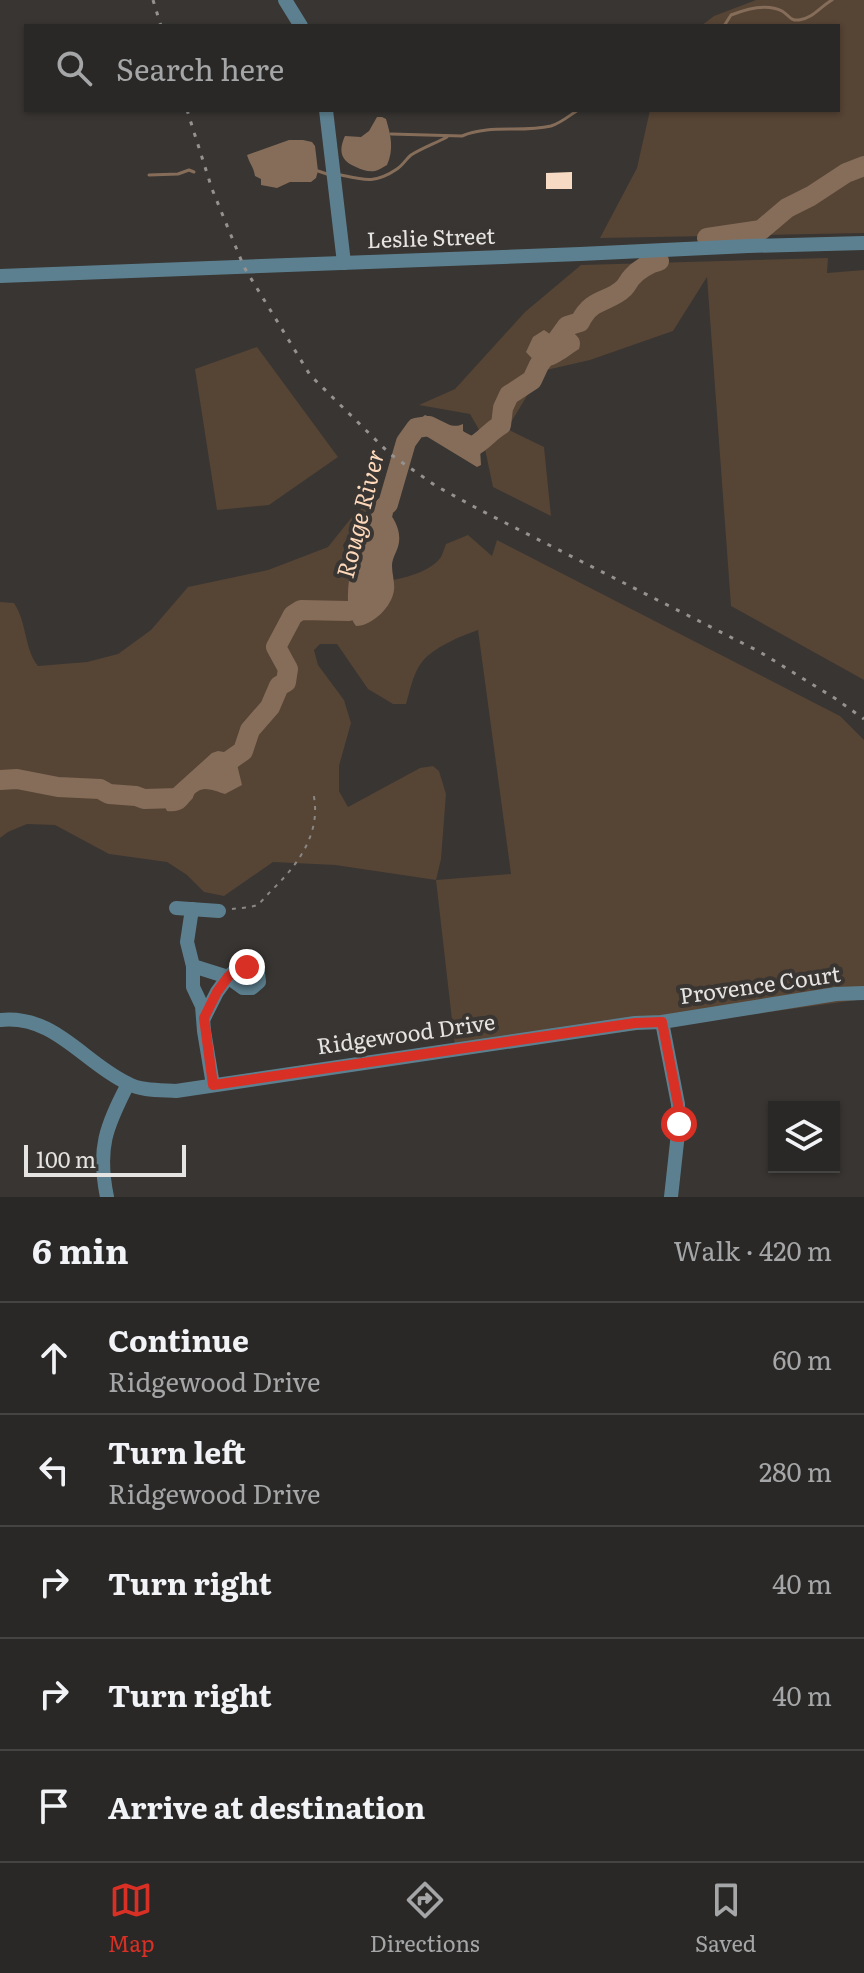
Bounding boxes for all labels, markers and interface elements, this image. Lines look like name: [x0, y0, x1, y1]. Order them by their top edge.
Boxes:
search box: [24, 24, 840, 112]
icon: search: [52, 46, 96, 90]
text: Search here: [116, 46, 284, 90]
street label: Leslie Street: [366, 218, 496, 255]
water label: Rouge River: [326, 445, 391, 581]
route end: [229, 949, 265, 985]
street label: Provence Court: [677, 956, 843, 1011]
street label: Ridgewood Drive: [314, 1004, 497, 1061]
map controls: [768, 1101, 840, 1173]
button: layers: [768, 1101, 840, 1173]
route start: [661, 1106, 697, 1142]
scale bar: [24, 1141, 186, 1177]
text: 100 m: [36, 1142, 96, 1175]
text: 6 min: [32, 1224, 129, 1274]
text: Walk · 420 m: [673, 1230, 832, 1269]
text: Continue: [108, 1317, 249, 1361]
icon: ahead: [32, 1336, 76, 1380]
text: 60 m: [773, 1339, 832, 1378]
text: Ridgewood Drive: [108, 1361, 321, 1400]
text: Turn left: [108, 1429, 246, 1473]
icon: left: [32, 1448, 76, 1492]
text: 280 m: [759, 1451, 832, 1490]
text: Ridgewood Drive: [108, 1473, 321, 1512]
icon: right: [32, 1560, 76, 1604]
text: Turn right: [108, 1560, 272, 1604]
text: 40 m: [772, 1563, 832, 1602]
icon: right: [32, 1672, 76, 1716]
text: Turn right: [108, 1672, 272, 1716]
text: 40 m: [772, 1675, 832, 1714]
icon: arrive: [32, 1784, 76, 1828]
text: Arrive at destination: [108, 1784, 425, 1828]
tab: Map: [108, 1878, 155, 1959]
tab: Directions: [370, 1878, 480, 1959]
tab: Saved: [695, 1878, 756, 1959]

